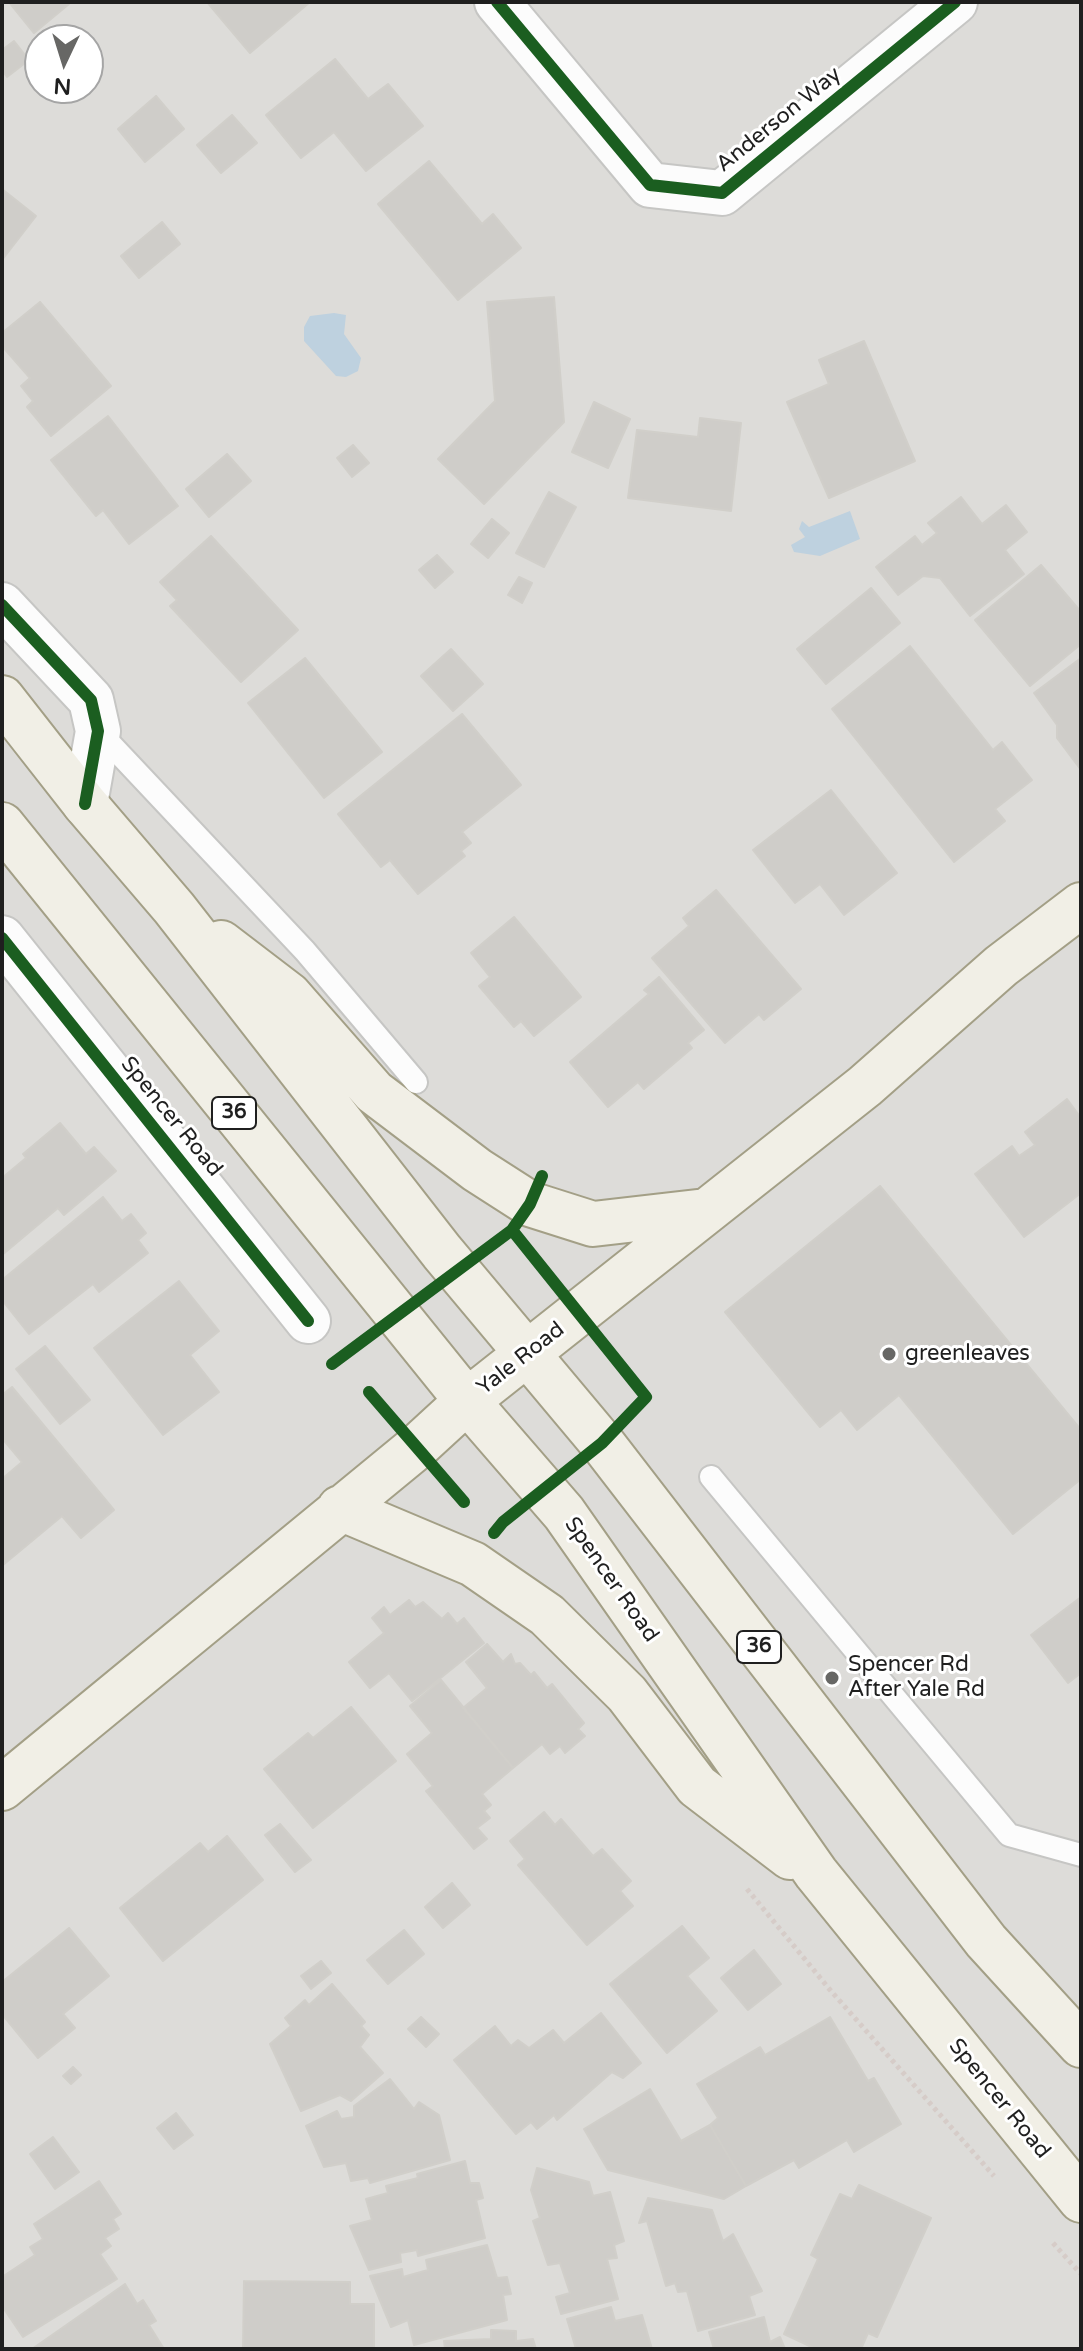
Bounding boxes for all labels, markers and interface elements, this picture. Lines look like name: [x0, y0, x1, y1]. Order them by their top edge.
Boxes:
north arrow: [24, 24, 104, 104]
street label: Anderson Way: [711, 62, 847, 178]
text: N: [53, 72, 72, 100]
street label: Spencer Road: [115, 1052, 227, 1182]
road number: 36: [212, 1097, 256, 1129]
street label: Yale Road: [472, 1317, 570, 1401]
place label: greenleaves: [905, 1341, 1030, 1367]
marker: greenleaves: [880, 1345, 898, 1363]
street label: Spencer Road: [558, 1512, 664, 1648]
road number: 36: [737, 1631, 781, 1663]
place label: Spencer Rd After Yale Rd: [848, 1652, 985, 1704]
marker: Spencer Rd After Yale Rd: [823, 1669, 841, 1687]
street label: Spencer Road: [943, 2034, 1055, 2164]

